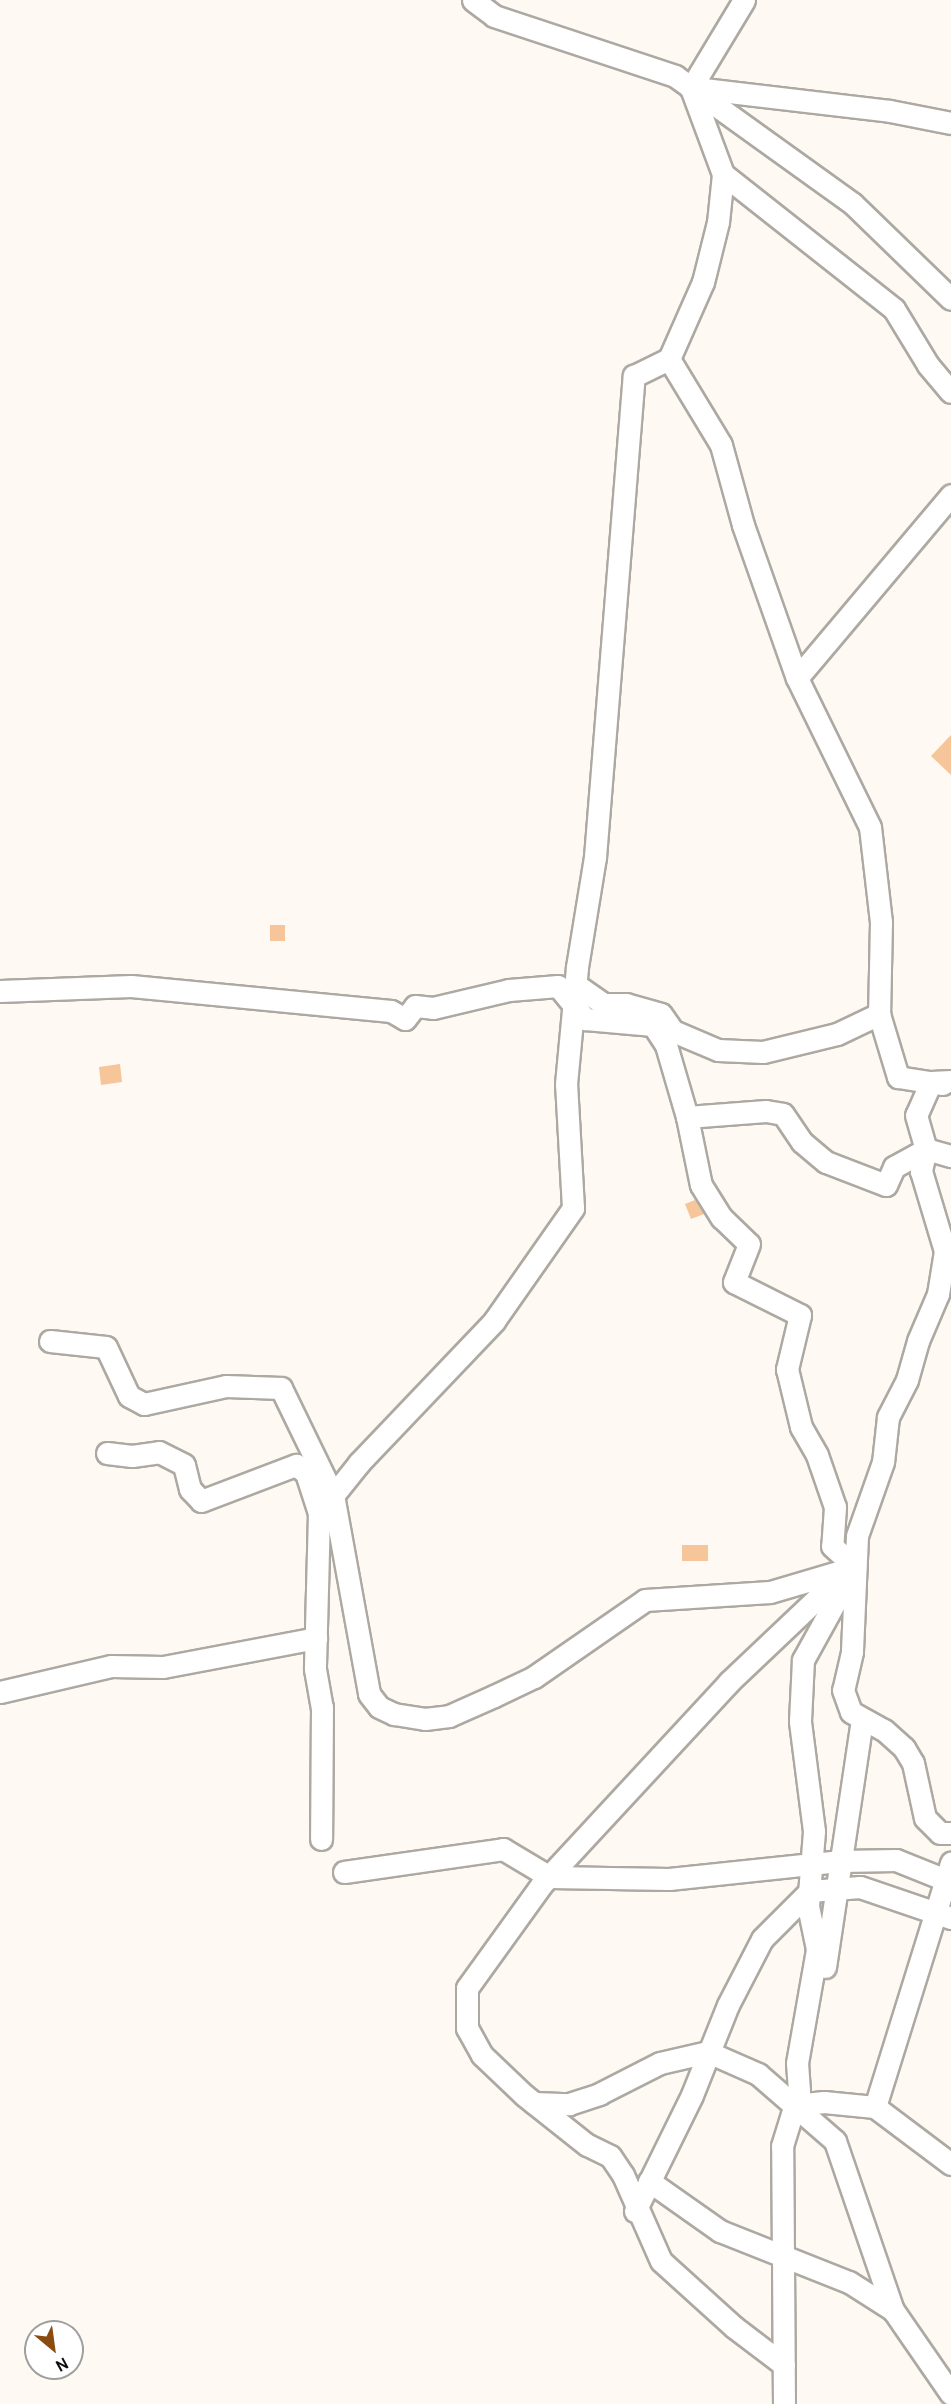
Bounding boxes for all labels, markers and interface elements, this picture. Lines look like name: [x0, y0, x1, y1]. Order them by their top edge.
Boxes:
north arrow: [24, 2320, 84, 2380]
text: N: [52, 2353, 72, 2375]

